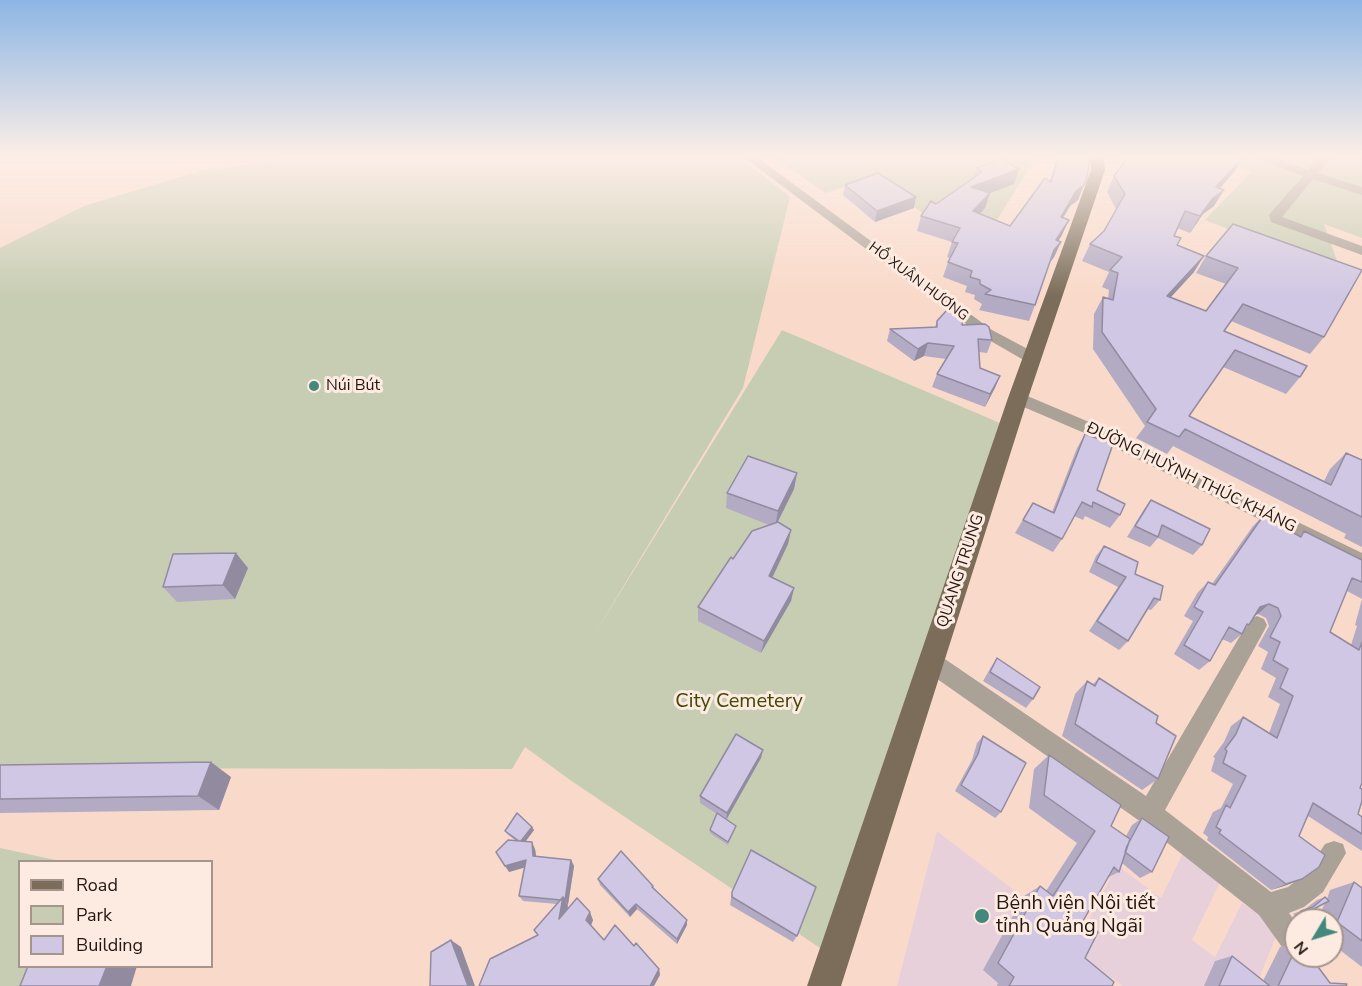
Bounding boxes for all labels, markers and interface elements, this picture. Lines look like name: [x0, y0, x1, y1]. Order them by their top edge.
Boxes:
street label: HỒ XUÂN HƯƠNG: [865, 239, 971, 325]
place label: Núi Bút: [326, 376, 380, 396]
marker: Núi Bút: [307, 379, 321, 393]
street label: ĐƯỜNG HUỲNH THÚC KHÁNG: [1083, 419, 1299, 537]
street label: QUANG TRUNG: [934, 512, 988, 630]
park label: City Cemetery: [675, 690, 803, 714]
legend: [18, 860, 213, 968]
text: Road: [76, 873, 118, 897]
place label: Bệnh viện Nội tiết tỉnh Quảng Ngãi: [996, 892, 1155, 939]
text: Park: [76, 903, 112, 927]
marker: Bệnh viện Nội tiết tỉnh Quảng Ngãi: [973, 907, 991, 925]
north arrow: [1284, 908, 1344, 968]
text: Building: [76, 933, 143, 957]
text: N: [1289, 936, 1314, 959]

